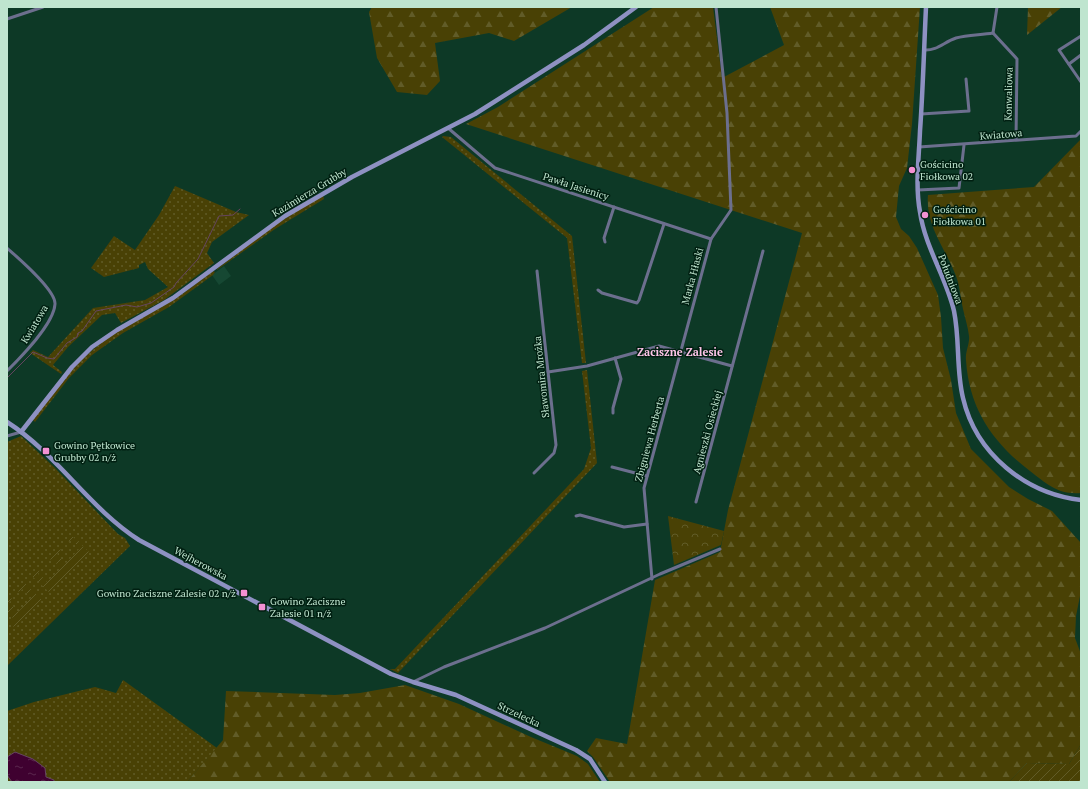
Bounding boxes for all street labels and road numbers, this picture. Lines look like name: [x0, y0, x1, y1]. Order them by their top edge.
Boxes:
street label: Konwaliowa: [1002, 67, 1015, 121]
street label: Kwiatowa: [979, 126, 1023, 143]
street label: Kazimierza Grubby: [270, 165, 350, 220]
street label: Pawła Jasienicy: [541, 170, 611, 204]
street label: Marka Hłaski: [679, 246, 706, 306]
street label: Południowa: [935, 252, 966, 306]
street label: Kwiatowa: [18, 303, 51, 346]
street label: Sławomira Mrożka: [531, 335, 552, 419]
street label: Agnieszki Osieckiej: [690, 389, 725, 475]
street label: Zbigniewa Herberta: [632, 395, 667, 483]
street label: Wejherowska: [172, 544, 230, 583]
street label: Strzelecka: [495, 699, 542, 730]

